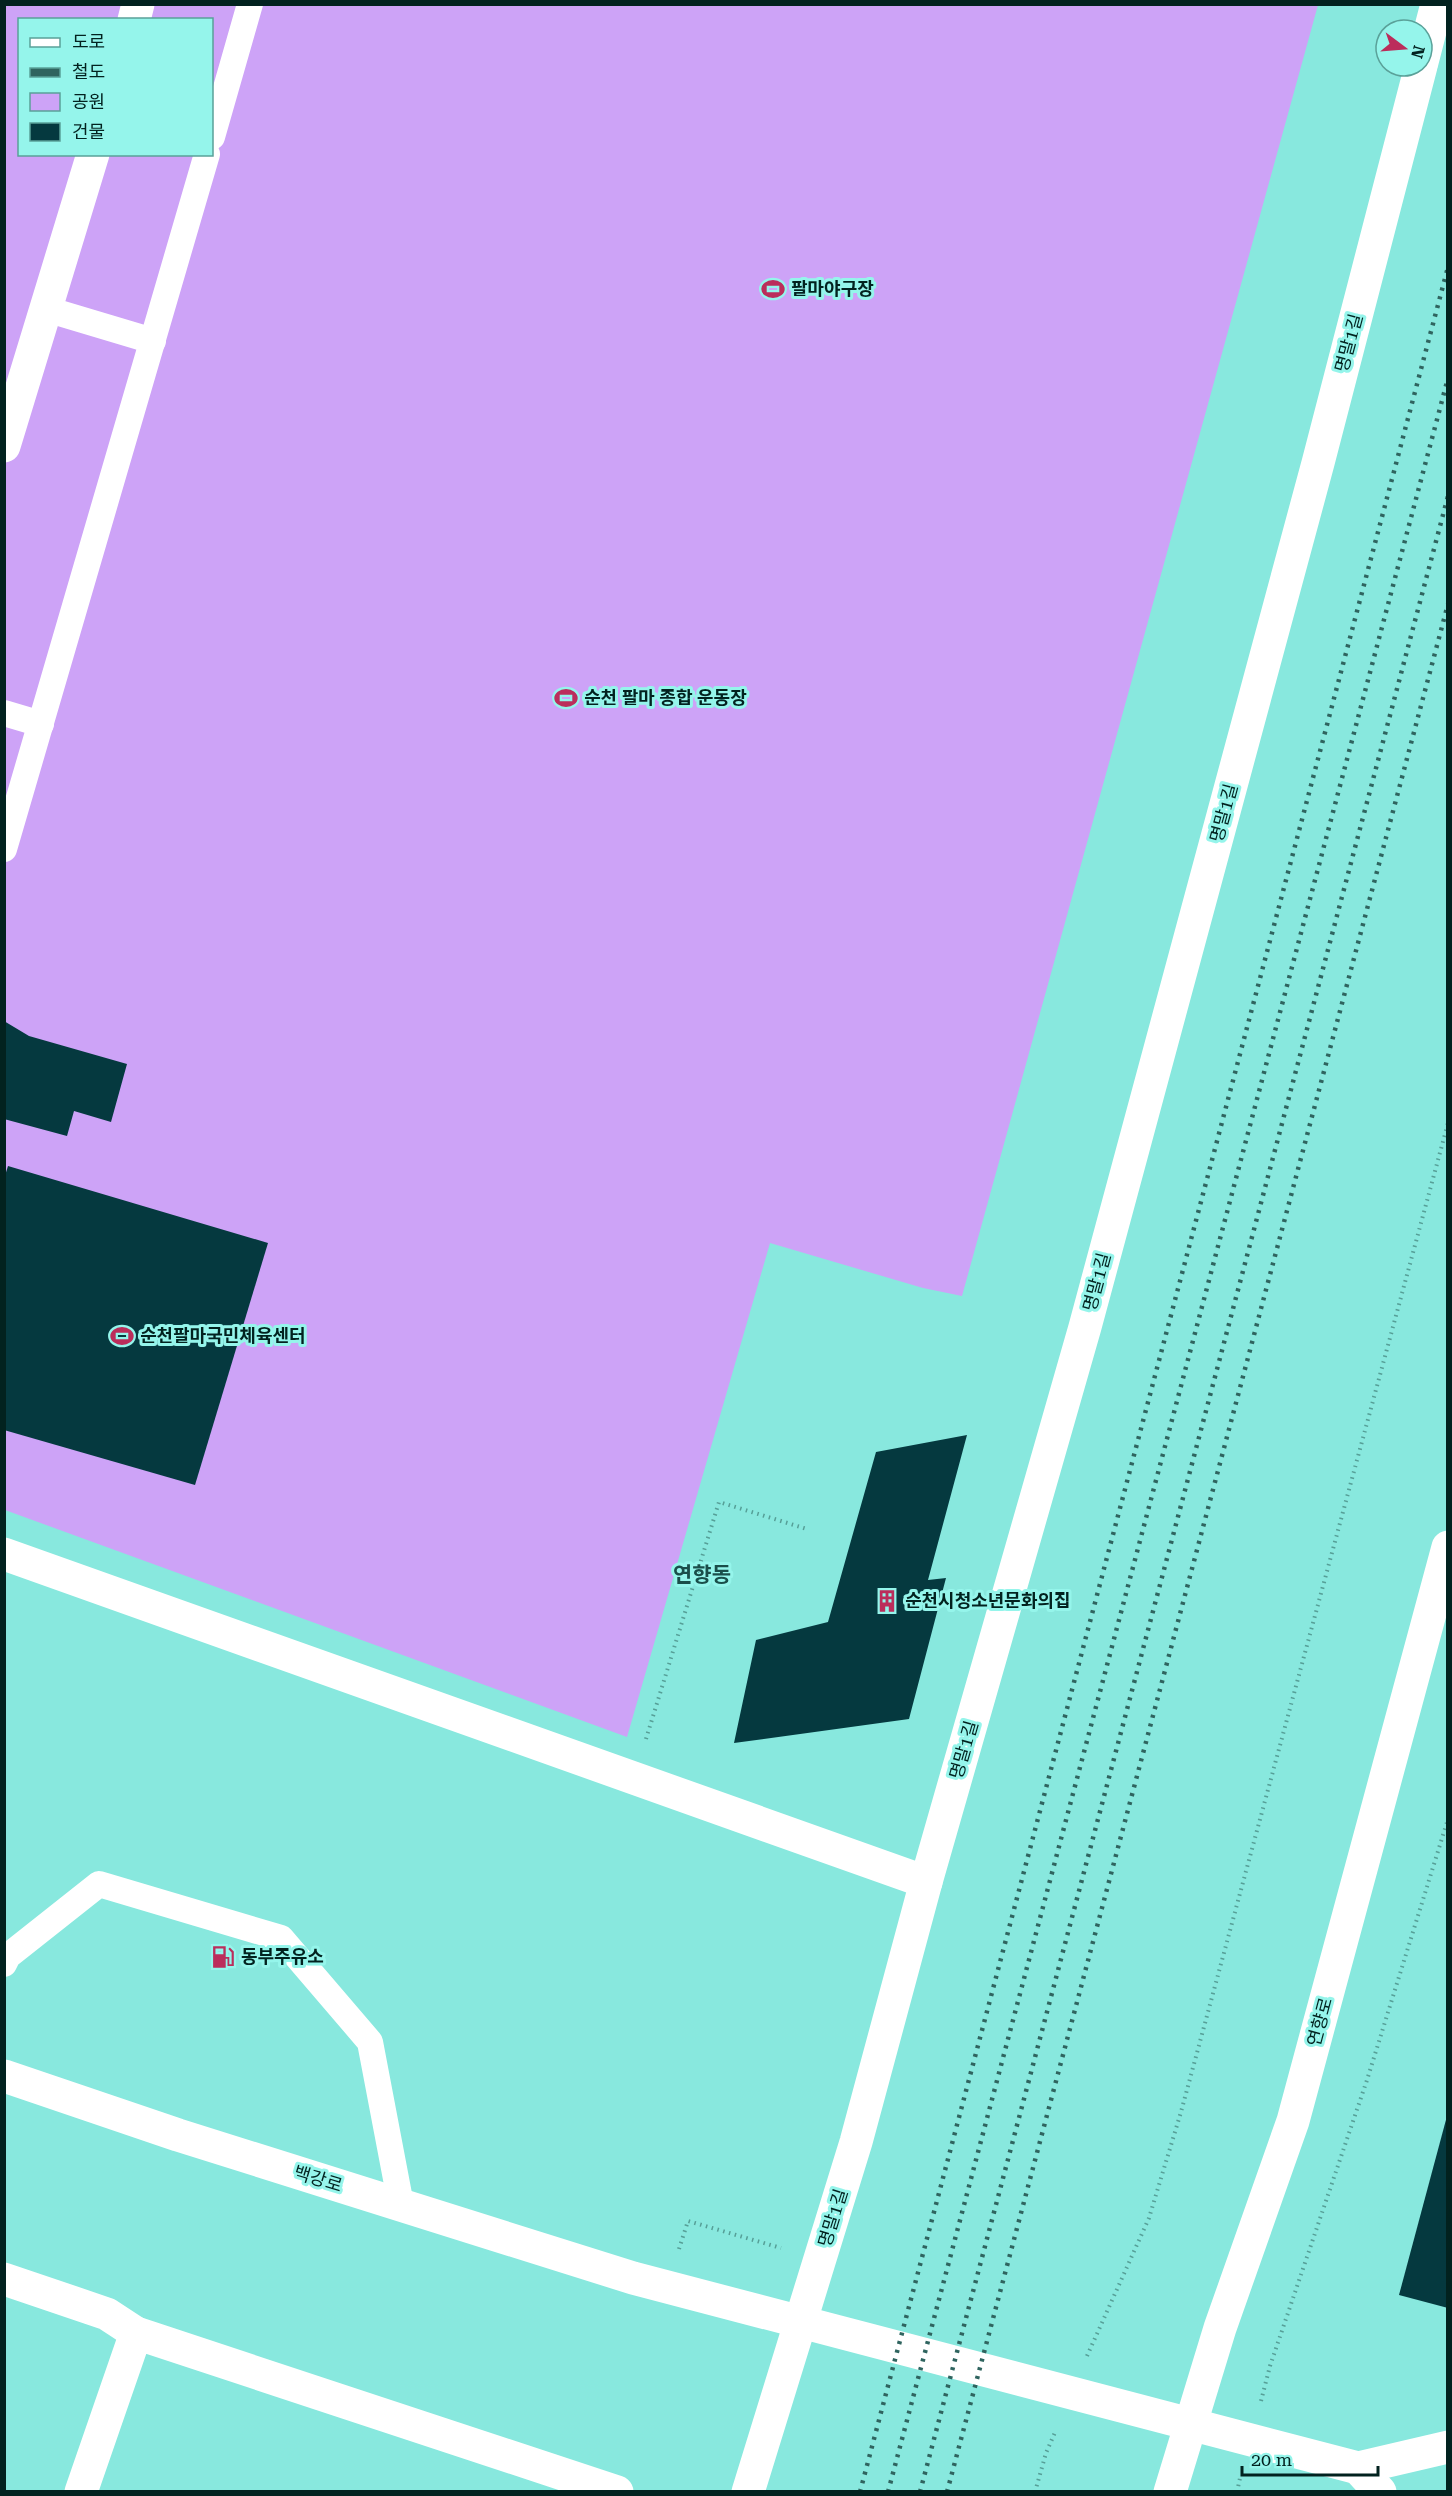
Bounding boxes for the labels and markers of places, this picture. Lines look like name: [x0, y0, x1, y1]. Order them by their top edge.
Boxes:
sports icon: 팔마야구장: [760, 276, 786, 302]
place label: 팔마야구장: [791, 278, 874, 299]
sports icon: 순천 팔마 종합 운동장: [553, 685, 579, 711]
place label: 순천 팔마 종합 운동장: [584, 687, 747, 708]
sports icon: 순천팔마국민체육센터: [109, 1323, 135, 1349]
place label: 순천팔마국민체육센터: [140, 1325, 306, 1346]
building icon: 순천시청소년문화의집: [874, 1588, 900, 1614]
place label: 순천시청소년문화의집: [905, 1590, 1071, 1611]
fuel station icon: 동부주유소: [210, 1944, 236, 1970]
place label: 동부주유소: [241, 1946, 324, 1967]

